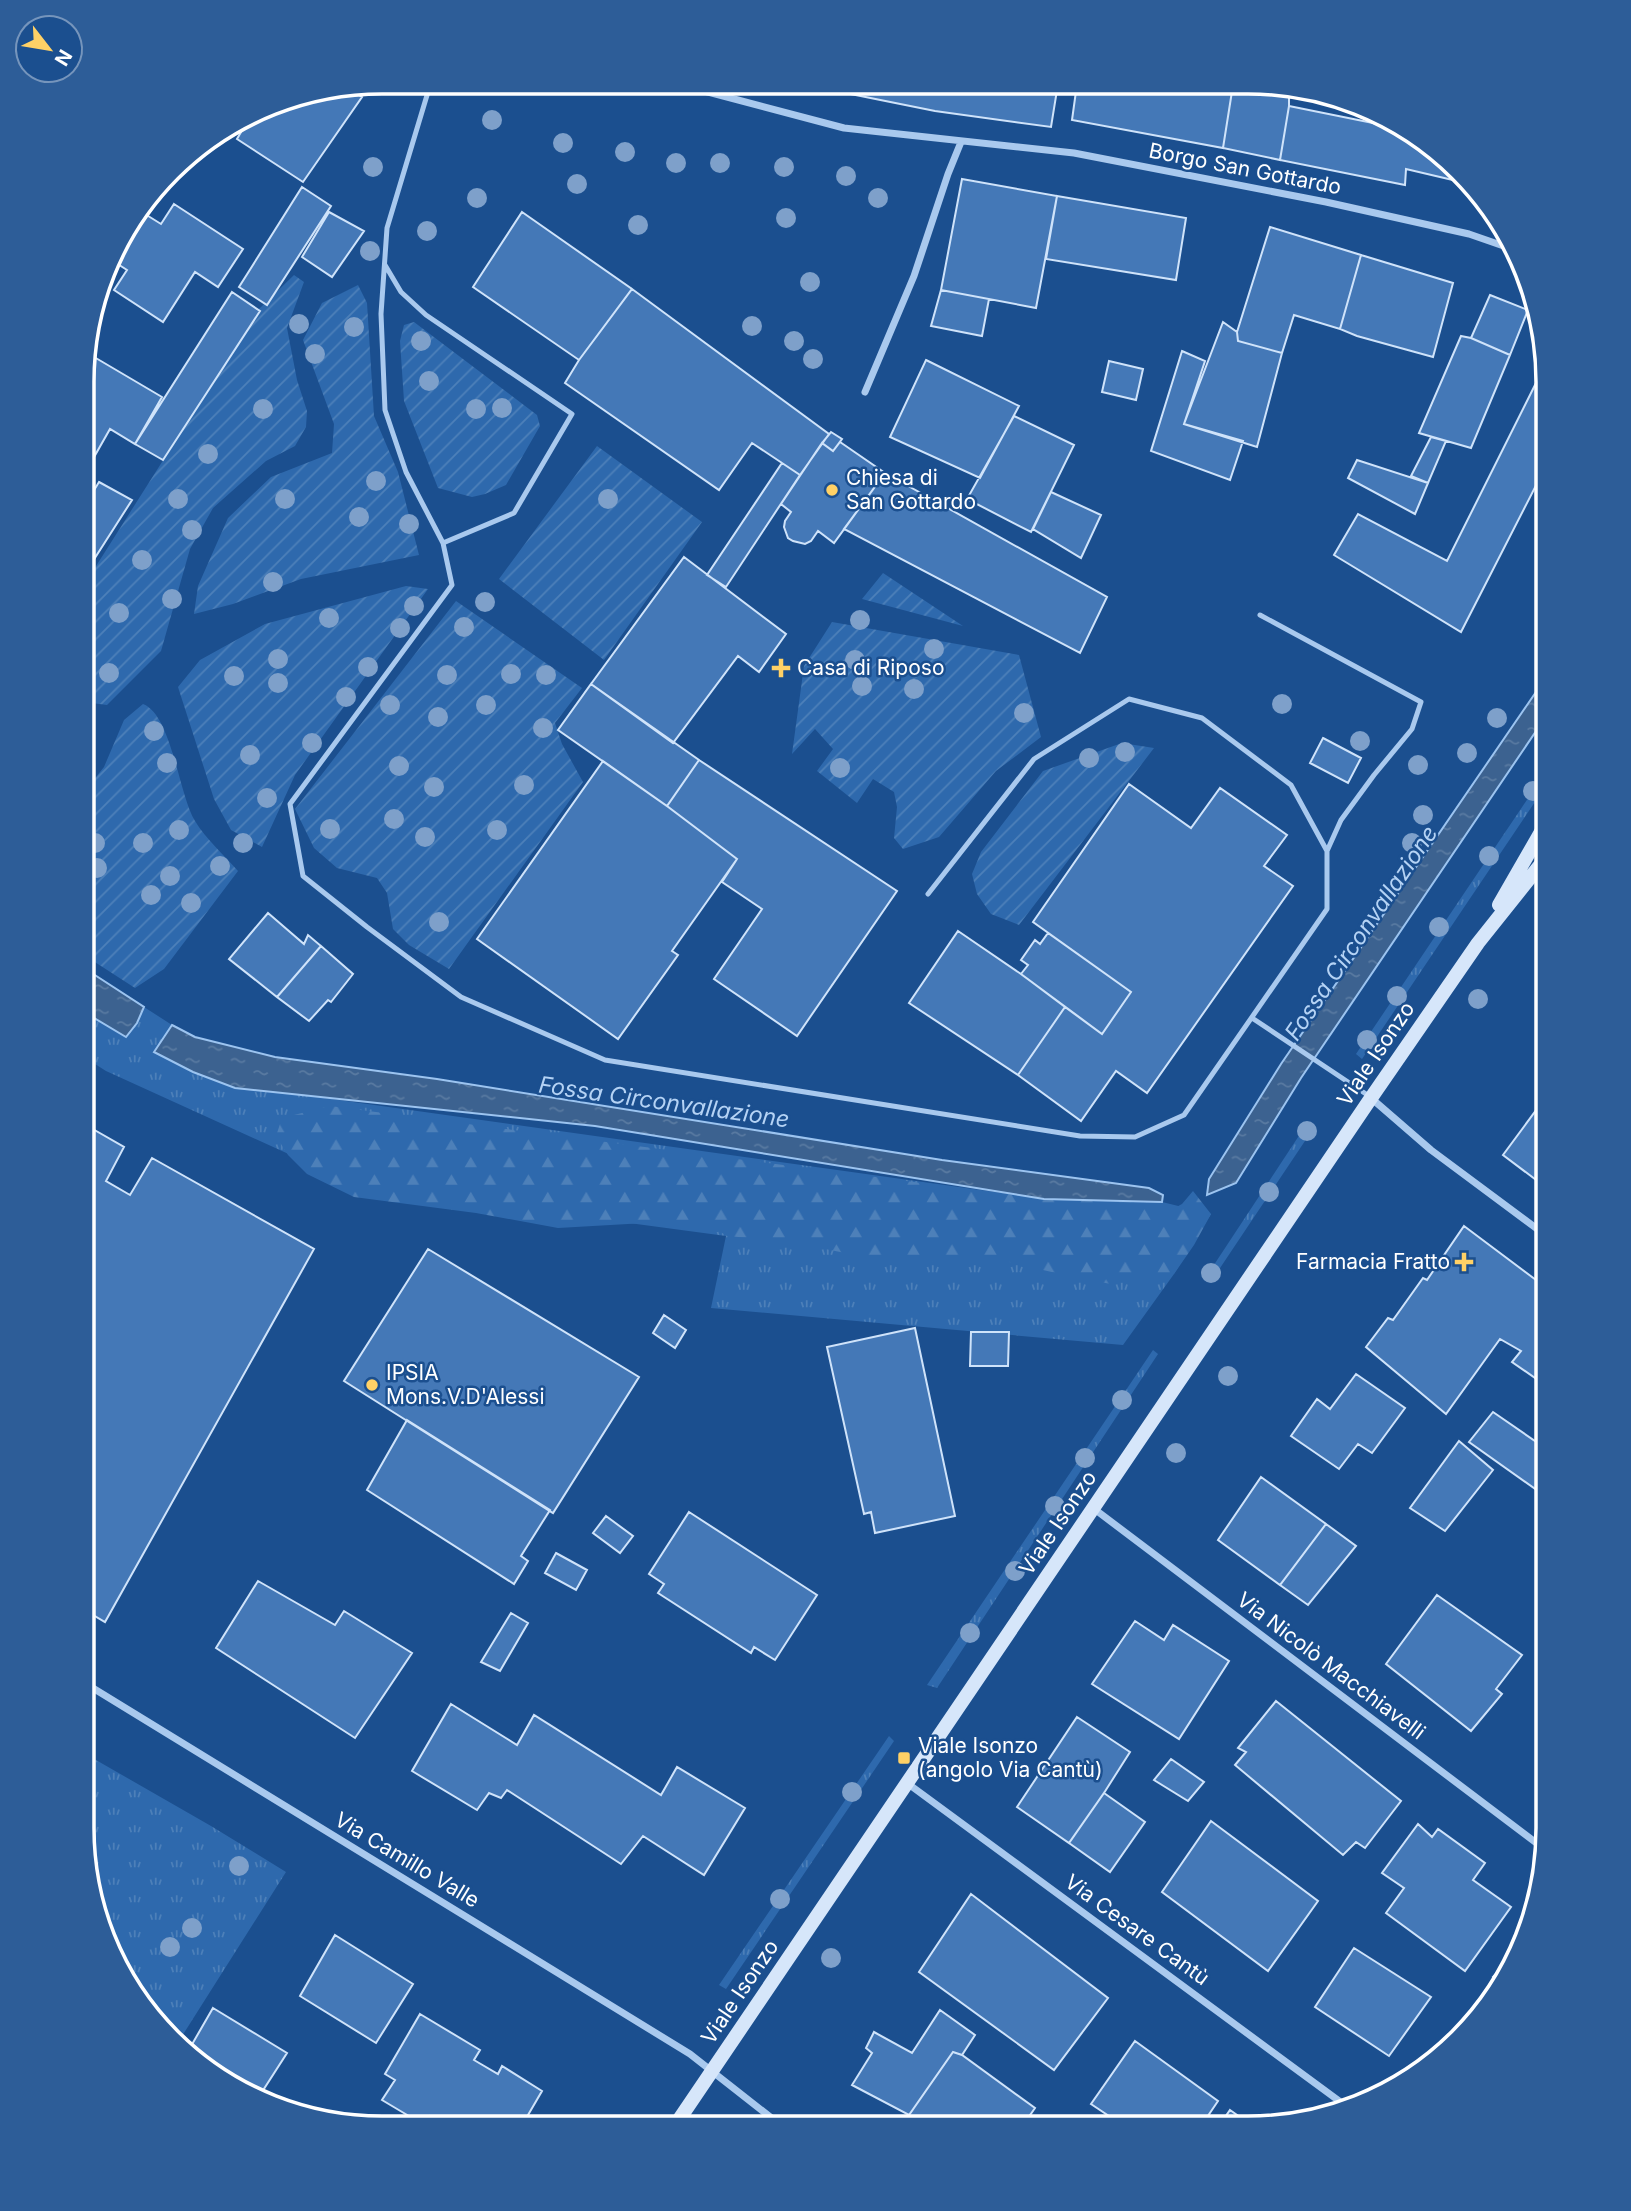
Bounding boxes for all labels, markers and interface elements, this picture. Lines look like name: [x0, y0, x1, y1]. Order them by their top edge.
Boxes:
north arrow: [14, 14, 84, 84]
text: N: [50, 45, 77, 70]
street label: Borgo San Gottardo: [1147, 138, 1343, 199]
place label: Chiesa di San Gottardo: [846, 465, 976, 514]
marker: Chiesa di San Gottardo: [824, 482, 840, 498]
place label: Casa di Riposo: [797, 655, 945, 680]
marker: Casa di Riposo: [771, 658, 791, 678]
water label: Fossa Circonvallazione: [1279, 820, 1443, 1046]
street label: Viale Isonzo: [1332, 997, 1420, 1111]
water label: Fossa Circonvallazione: [537, 1071, 791, 1133]
place label: Farmacia Fratto: [1296, 1249, 1450, 1274]
marker: Farmacia Fratto: [1456, 1254, 1472, 1270]
place label: IPSIA Mons.V.D'Alessi: [386, 1360, 544, 1409]
marker: IPSIA Mons.V.D'Alessi: [364, 1377, 380, 1393]
street label: Viale Isonzo: [1014, 1466, 1102, 1580]
street label: Via Nicolò Macchiavelli: [1232, 1587, 1430, 1744]
place label: Viale Isonzo (angolo Via Cantù): [918, 1733, 1103, 1782]
marker: Viale Isonzo (angolo Via Cantù): [896, 1750, 912, 1766]
street label: Via Camillo Valle: [330, 1807, 484, 1913]
street label: Via Cesare Cantù: [1060, 1869, 1214, 1990]
street label: Viale Isonzo: [696, 1935, 784, 2049]

